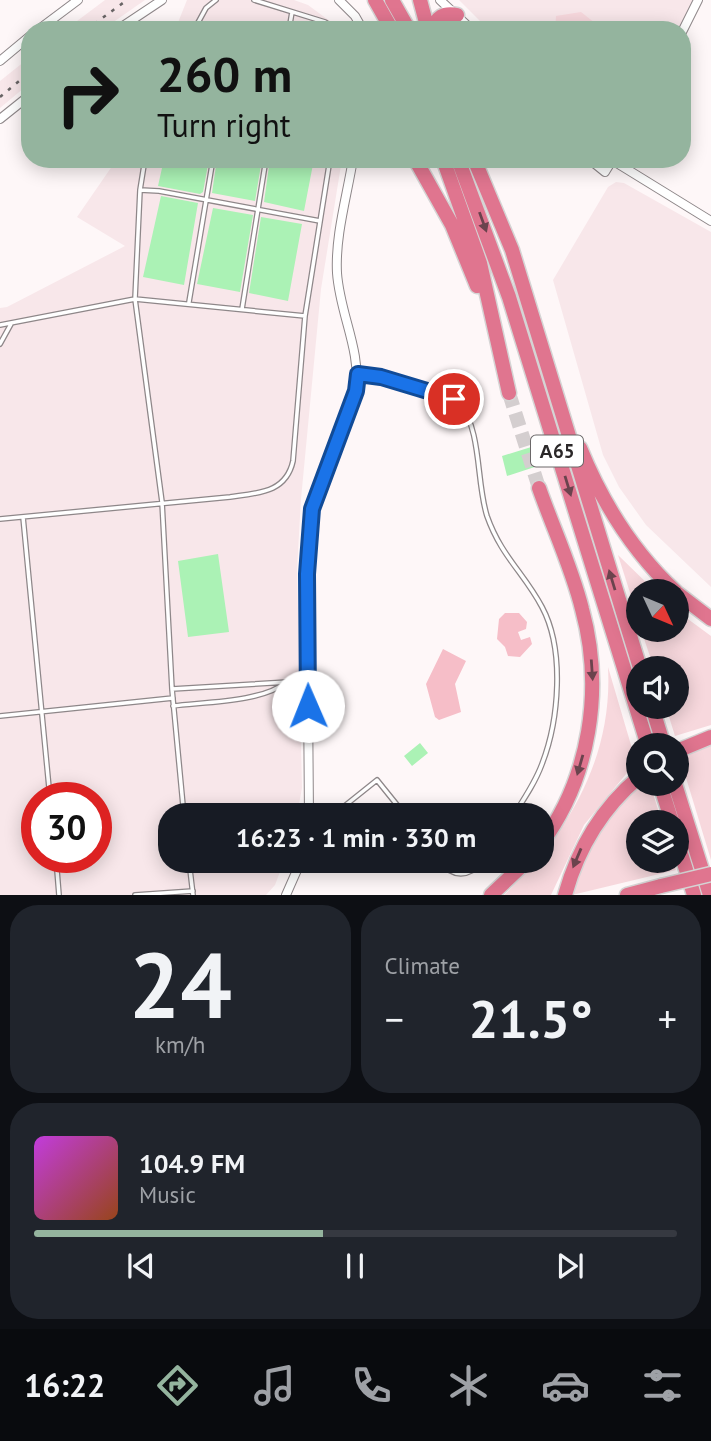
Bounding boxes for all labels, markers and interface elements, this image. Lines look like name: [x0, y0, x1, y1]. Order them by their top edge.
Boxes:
text: 260 m: [157, 42, 292, 106]
icon: right: [42, 49, 133, 140]
text: Turn right: [157, 104, 291, 146]
one-way arrow: [478, 212, 489, 233]
pin: [424, 369, 484, 429]
icon: arrive: [435, 380, 473, 418]
road number: Α65: [531, 436, 583, 466]
one-way arrow: [563, 475, 574, 496]
one-way arrow: [607, 569, 617, 590]
north arrow: [626, 579, 690, 642]
map controls: [626, 579, 689, 873]
button: sound: [626, 656, 689, 719]
one-way arrow: [586, 659, 597, 681]
position arrow: [271, 669, 345, 743]
button: search: [626, 733, 689, 796]
one-way arrow: [574, 754, 585, 776]
speed limit sign: 30: [21, 782, 112, 873]
button: layers: [626, 810, 689, 873]
text: 16:23 · 1 min · 330 m: [236, 821, 476, 854]
one-way arrow: [571, 848, 583, 868]
text: 24: [129, 925, 232, 1043]
text: Climate: [385, 951, 460, 980]
text: 21.5°: [469, 985, 593, 1052]
text: −: [385, 994, 404, 1043]
text: +: [658, 994, 677, 1043]
text: km/h: [155, 1030, 205, 1059]
text: 104.9 FM: [139, 1147, 245, 1180]
text: Music: [139, 1180, 196, 1209]
icon: previous: [122, 1247, 160, 1285]
icon: pause: [336, 1247, 374, 1285]
icon: next: [551, 1247, 589, 1285]
icon: directions: [153, 1361, 202, 1410]
icon: music: [250, 1361, 299, 1410]
icon: phone: [347, 1361, 396, 1410]
icon: climate: [444, 1361, 493, 1410]
icon: car: [541, 1361, 590, 1410]
icon: filters: [638, 1361, 687, 1410]
text: 16:22: [24, 1364, 105, 1406]

